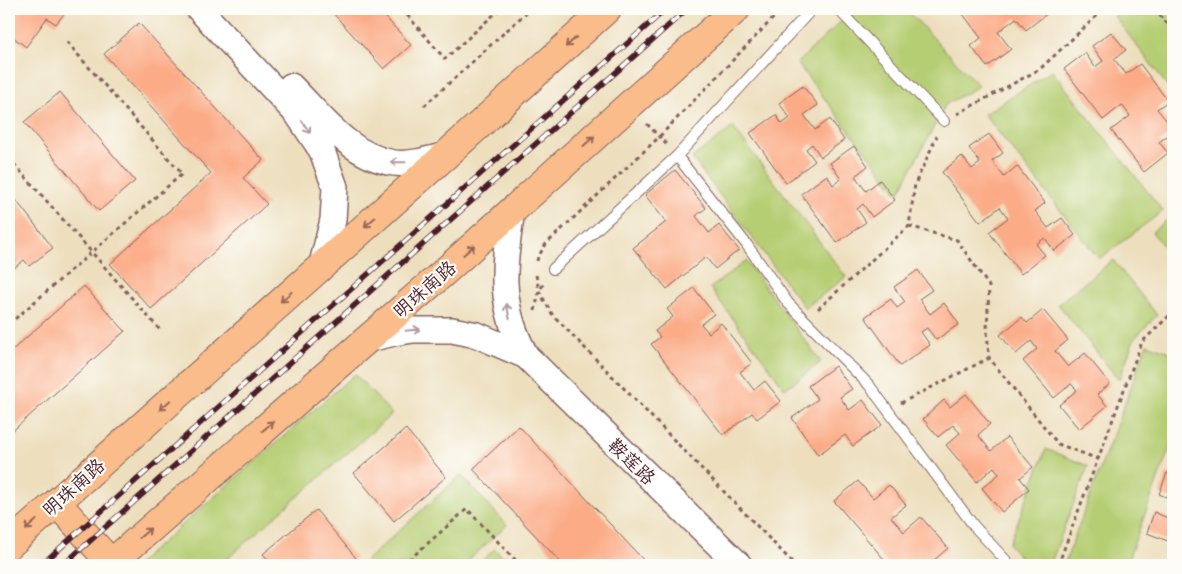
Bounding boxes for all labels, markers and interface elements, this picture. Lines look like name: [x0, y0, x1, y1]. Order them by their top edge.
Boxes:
one-way arrow: [565, 36, 578, 47]
one-way arrow: [301, 120, 311, 134]
one-way arrow: [583, 135, 596, 147]
one-way arrow: [391, 157, 407, 167]
one-way arrow: [364, 216, 377, 228]
one-way arrow: [462, 244, 475, 255]
street label: 明珠南路: [388, 256, 462, 325]
one-way arrow: [280, 291, 293, 303]
one-way arrow: [503, 304, 512, 320]
one-way arrow: [404, 326, 420, 335]
one-way arrow: [159, 400, 172, 411]
one-way arrow: [261, 420, 274, 432]
street label: 鞍莲路: [602, 433, 660, 491]
street label: 明珠南路: [37, 453, 111, 523]
one-way arrow: [25, 520, 38, 531]
one-way arrow: [139, 527, 152, 539]

